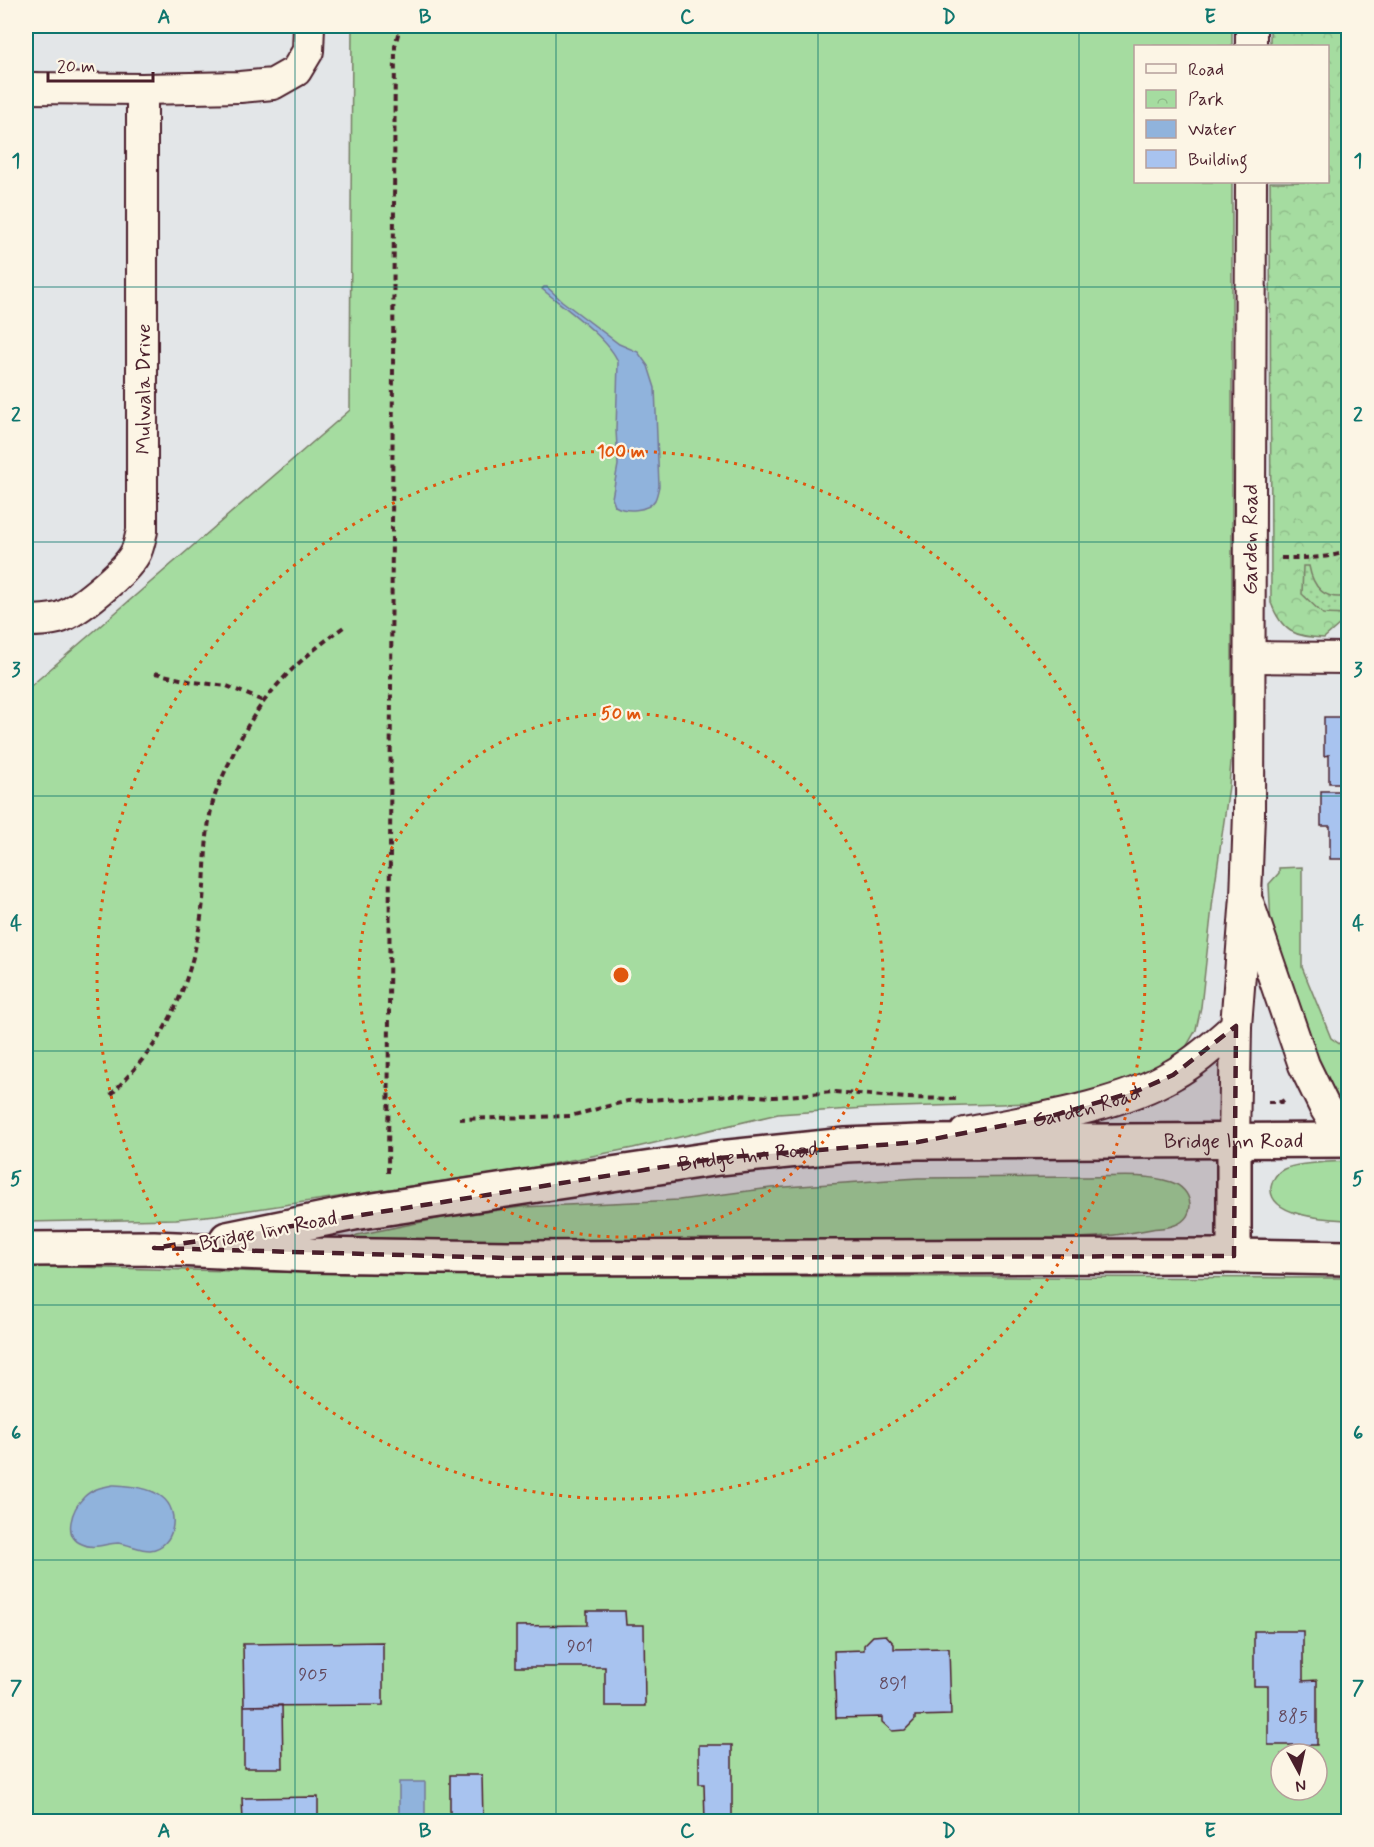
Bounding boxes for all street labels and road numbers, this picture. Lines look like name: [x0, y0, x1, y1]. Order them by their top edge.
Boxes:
street label: Mulwala Drive: [130, 324, 158, 454]
street label: Garden Road: [1237, 484, 1265, 595]
street label: Garden Road: [1030, 1079, 1145, 1135]
street label: Bridge Inn Road: [1164, 1127, 1303, 1156]
street label: Bridge Inn Road: [677, 1135, 819, 1179]
street label: Bridge Inn Road: [197, 1204, 339, 1258]

